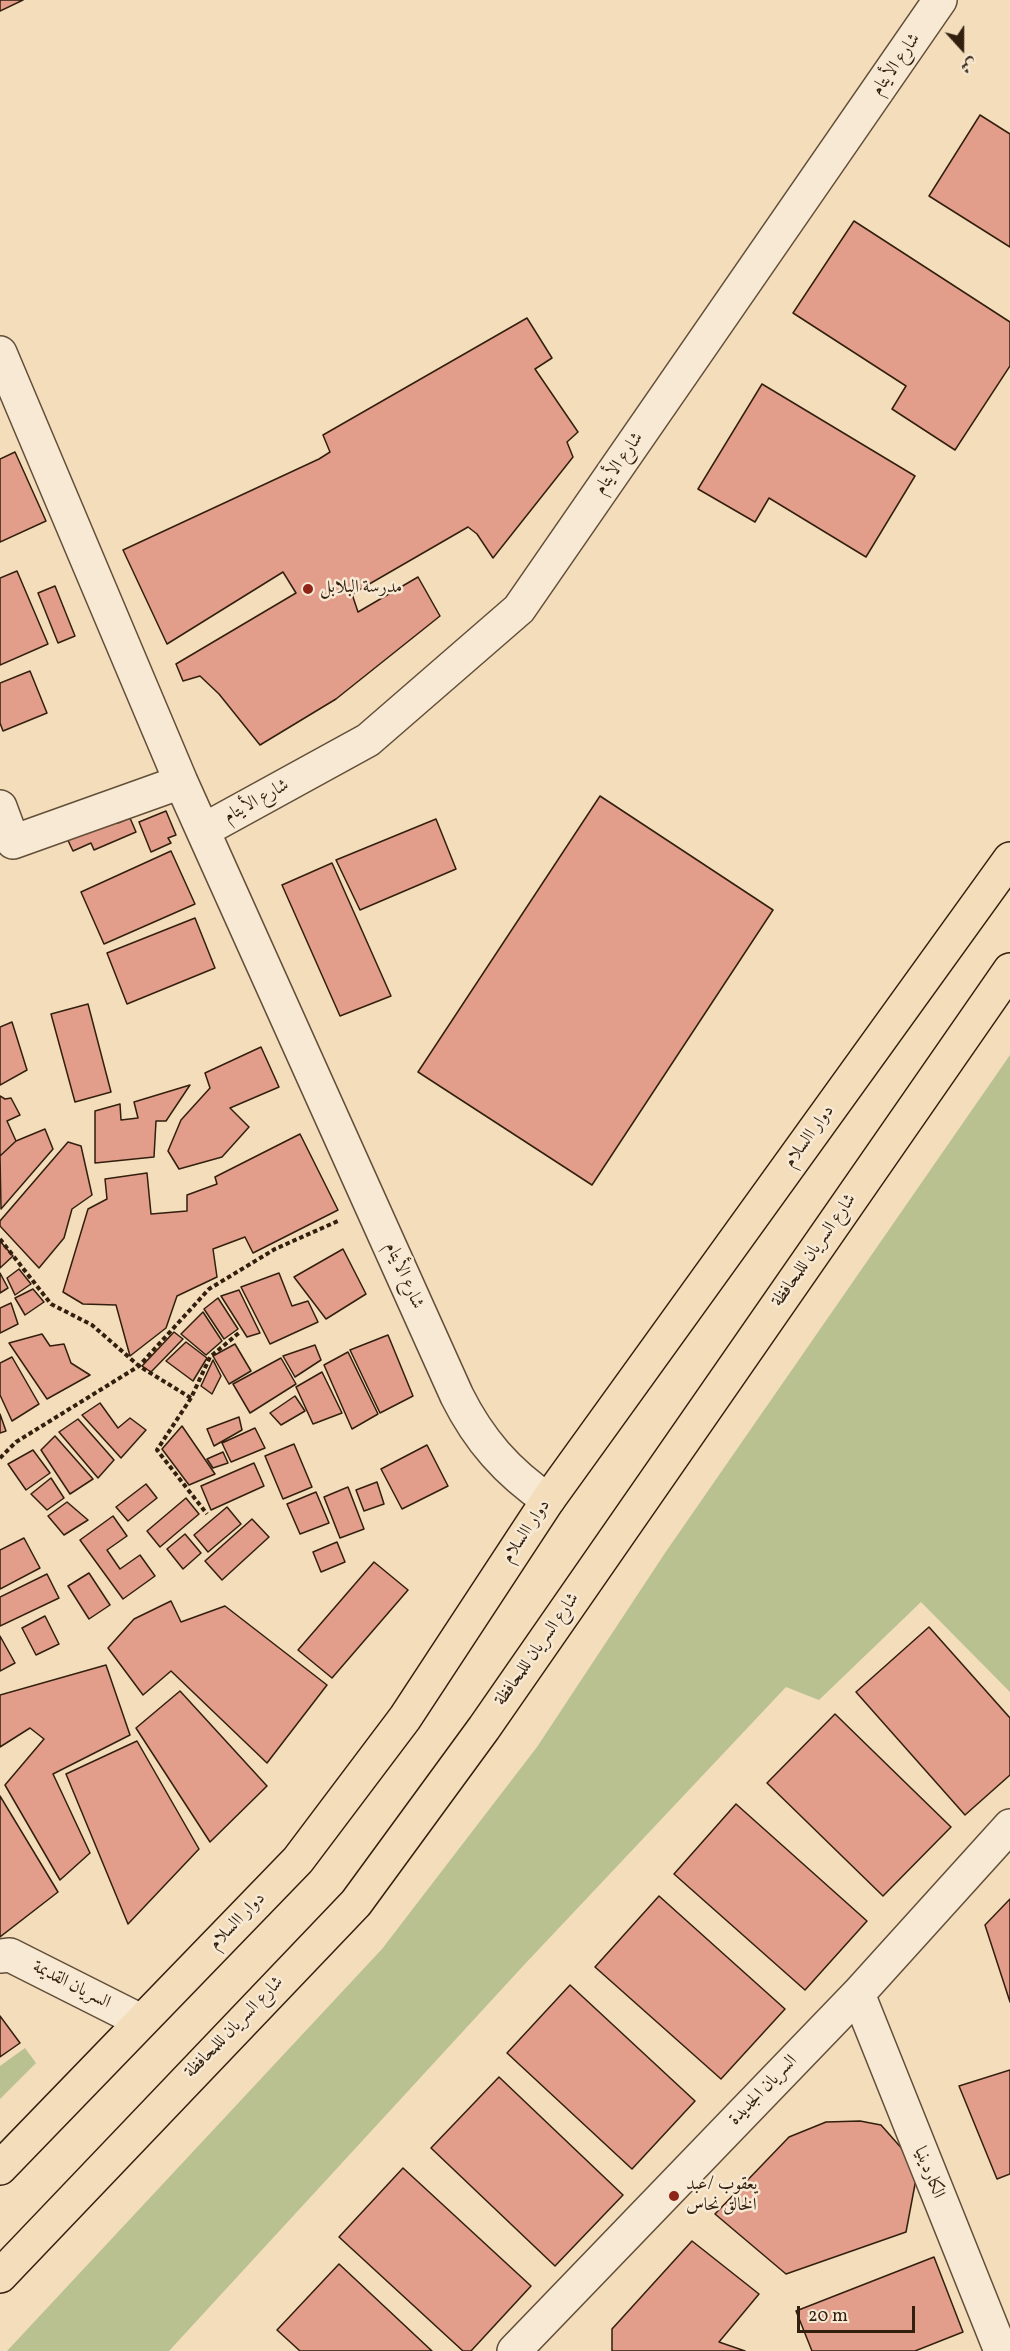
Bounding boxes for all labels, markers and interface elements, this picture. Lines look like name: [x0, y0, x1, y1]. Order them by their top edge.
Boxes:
north arrow: [932, 18, 992, 78]
street label: شارع الأيتام: [868, 30, 926, 100]
text: ش: [957, 52, 980, 78]
street label: شارع الأيتام: [591, 429, 649, 499]
place label: مدرسة البلابل: [320, 578, 402, 600]
marker: مدرسة البلابل: [301, 582, 315, 596]
street label: شارع الأيتام: [221, 775, 293, 829]
street label: دوار االسلام: [780, 1102, 840, 1172]
street label: شارع السريان لللمحافظة: [768, 1190, 862, 1312]
street label: شارع الأيتام: [379, 1239, 427, 1313]
street label: دوار االسلام: [498, 1496, 556, 1568]
street label: شارع السريان لللمحافظة: [491, 1589, 585, 1711]
street label: دوار االسلام: [205, 1889, 271, 1955]
street label: السريان القديمة: [28, 1957, 114, 2015]
street label: شارع السريان لللمحافظة: [181, 1973, 289, 2083]
street label: السريان الجديدة: [725, 2051, 803, 2131]
street label: الكاردينيا: [908, 2144, 948, 2202]
place label: يعقوب /عبد الخالق نحاس: [686, 2175, 757, 2218]
marker: يعقوب /عبد الخالق نحاس: [667, 2189, 681, 2203]
scale bar: [800, 2294, 918, 2332]
text: 20 m: [808, 2304, 848, 2329]

